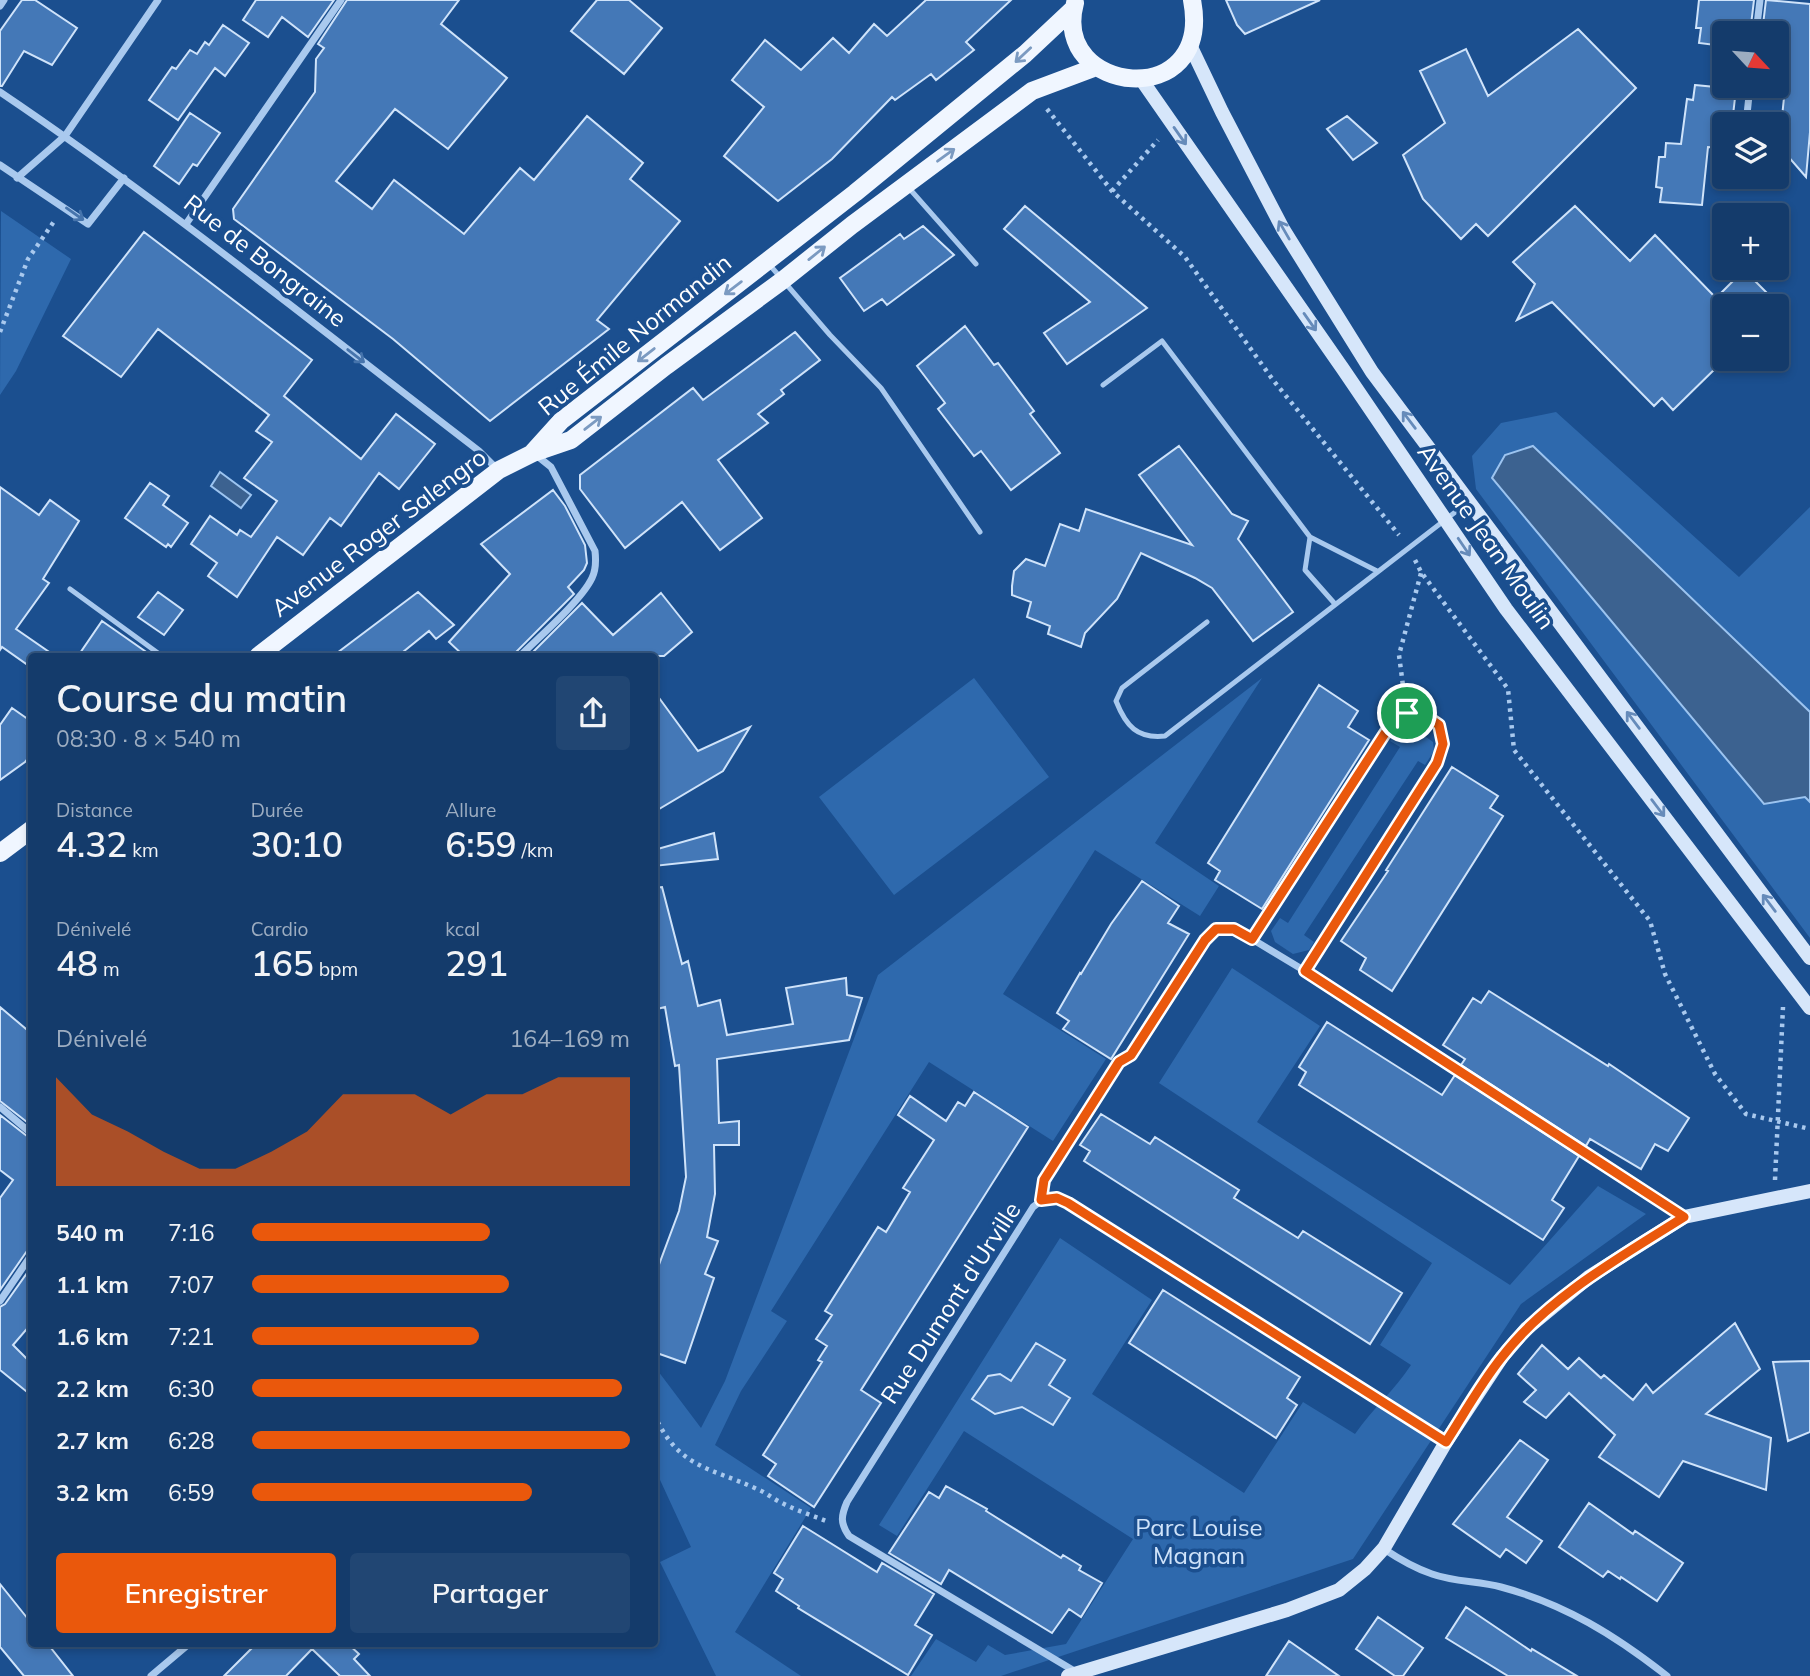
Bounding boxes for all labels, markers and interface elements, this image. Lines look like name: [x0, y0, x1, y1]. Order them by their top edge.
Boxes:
north arrow: [1712, 21, 1788, 98]
map controls: [1712, 21, 1789, 371]
one-way arrow: [1015, 46, 1032, 63]
button: layers: [1712, 112, 1789, 189]
one-way arrow: [1173, 125, 1187, 145]
one-way arrow: [936, 148, 955, 163]
street label: Rue de Bongraine: [178, 187, 353, 333]
button: +: [1712, 203, 1789, 280]
one-way arrow: [65, 207, 84, 221]
one-way arrow: [1277, 221, 1291, 241]
one-way arrow: [808, 245, 826, 260]
street label: Rue Émile Normandin: [532, 247, 737, 421]
one-way arrow: [725, 280, 743, 295]
button: −: [1712, 294, 1789, 371]
one-way arrow: [1303, 312, 1317, 331]
one-way arrow: [638, 348, 656, 363]
one-way arrow: [347, 349, 365, 364]
one-way arrow: [1402, 411, 1417, 430]
one-way arrow: [584, 415, 602, 430]
street label: Avenue Jean Moulin: [1412, 438, 1562, 635]
street label: Avenue Roger Salengro: [265, 442, 492, 623]
one-way arrow: [1457, 537, 1471, 556]
text: Course du matin: [56, 674, 347, 722]
button: share: [556, 676, 630, 750]
pin: [1377, 683, 1437, 743]
icon: arrive: [1388, 694, 1426, 732]
one-way arrow: [1626, 712, 1641, 730]
text: 08:30 · 8 × 540 m: [56, 724, 241, 753]
text: Distance: [56, 798, 133, 822]
text: Durée: [251, 798, 303, 822]
text: Allure: [445, 798, 496, 822]
one-way arrow: [1650, 798, 1665, 817]
text: 4.32: [56, 822, 127, 866]
text: 30:10: [251, 822, 343, 866]
text: 6:59: [445, 822, 517, 866]
text: km: [127, 838, 159, 862]
text: /km: [517, 838, 553, 862]
one-way arrow: [1762, 894, 1777, 913]
text: Dénivelé: [56, 917, 131, 941]
text: Cardio: [251, 917, 308, 941]
text: kcal: [445, 917, 480, 941]
text: 48: [56, 941, 98, 985]
text: 165: [251, 941, 314, 985]
text: 291: [445, 941, 508, 985]
text: m: [98, 957, 120, 981]
text: bpm: [314, 957, 358, 981]
text: Dénivelé: [56, 1024, 147, 1053]
text: 164–169 m: [509, 1024, 630, 1053]
street label: Rue Dumont d'Urville: [874, 1196, 1027, 1409]
text: 540 m: [56, 1218, 124, 1247]
text: 7:16: [168, 1218, 215, 1247]
text: 1.1 km: [56, 1270, 129, 1299]
text: 7:07: [168, 1270, 215, 1299]
text: 1.6 km: [56, 1322, 129, 1351]
text: 7:21: [168, 1322, 215, 1351]
text: 2.2 km: [56, 1374, 129, 1403]
text: 6:30: [168, 1374, 215, 1403]
text: 2.7 km: [56, 1426, 129, 1455]
text: 6:28: [168, 1426, 215, 1455]
text: 3.2 km: [56, 1478, 129, 1507]
text: 6:59: [168, 1478, 215, 1507]
park label: Parc Louise Magnan: [1135, 1512, 1263, 1570]
button: Enregistrer: [56, 1553, 336, 1633]
button: Partager: [350, 1553, 630, 1633]

